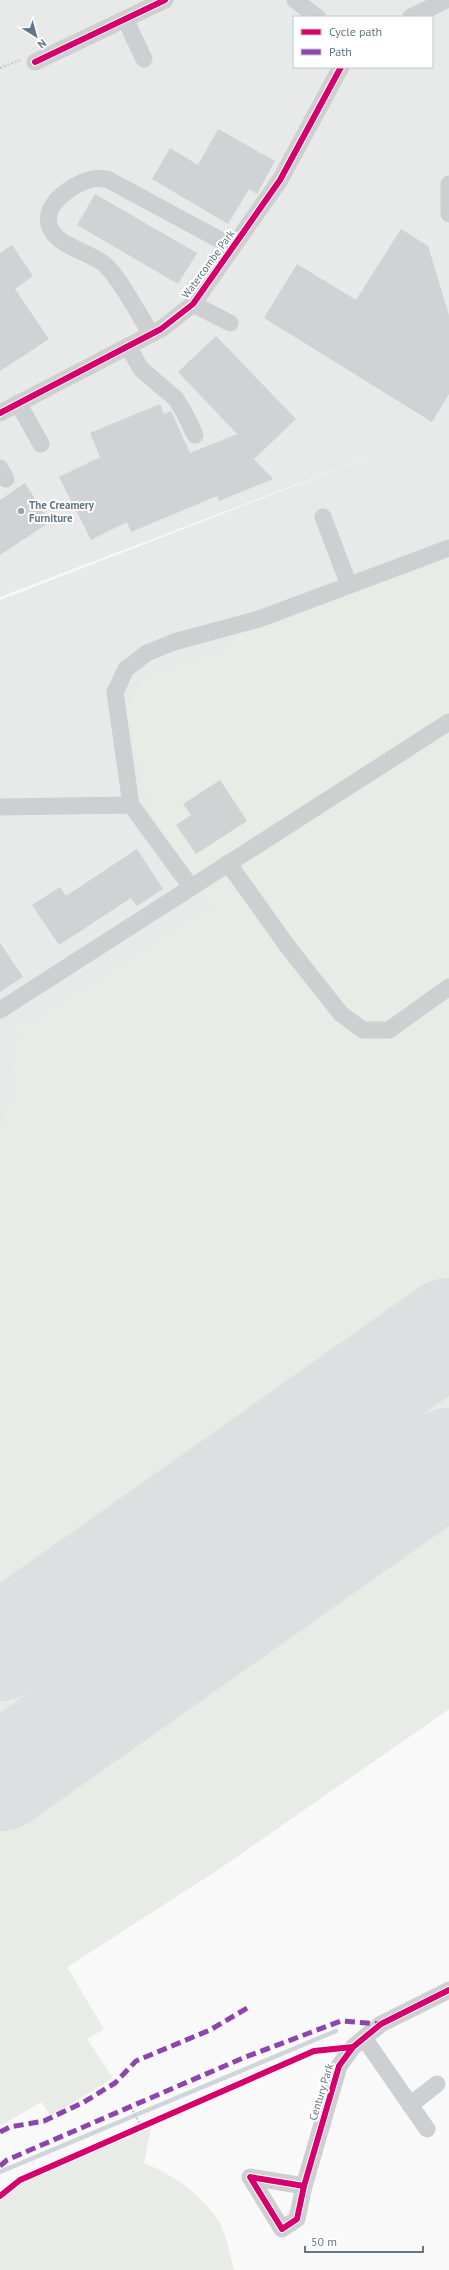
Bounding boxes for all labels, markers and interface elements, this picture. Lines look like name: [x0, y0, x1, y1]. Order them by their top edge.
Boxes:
north arrow: [16, 16, 56, 56]
legend: [293, 16, 433, 68]
text: Cycle path: [329, 24, 382, 39]
text: N: [35, 36, 49, 52]
text: Path: [329, 44, 352, 59]
street label: Watercombe Park: [178, 226, 238, 301]
place label: The Creamery Furniture: [29, 498, 95, 525]
marker: The Creamery Furniture: [16, 506, 26, 516]
street label: Century Park: [306, 2061, 337, 2122]
scale bar: [305, 2228, 423, 2254]
text: 50 m: [311, 2234, 337, 2249]

